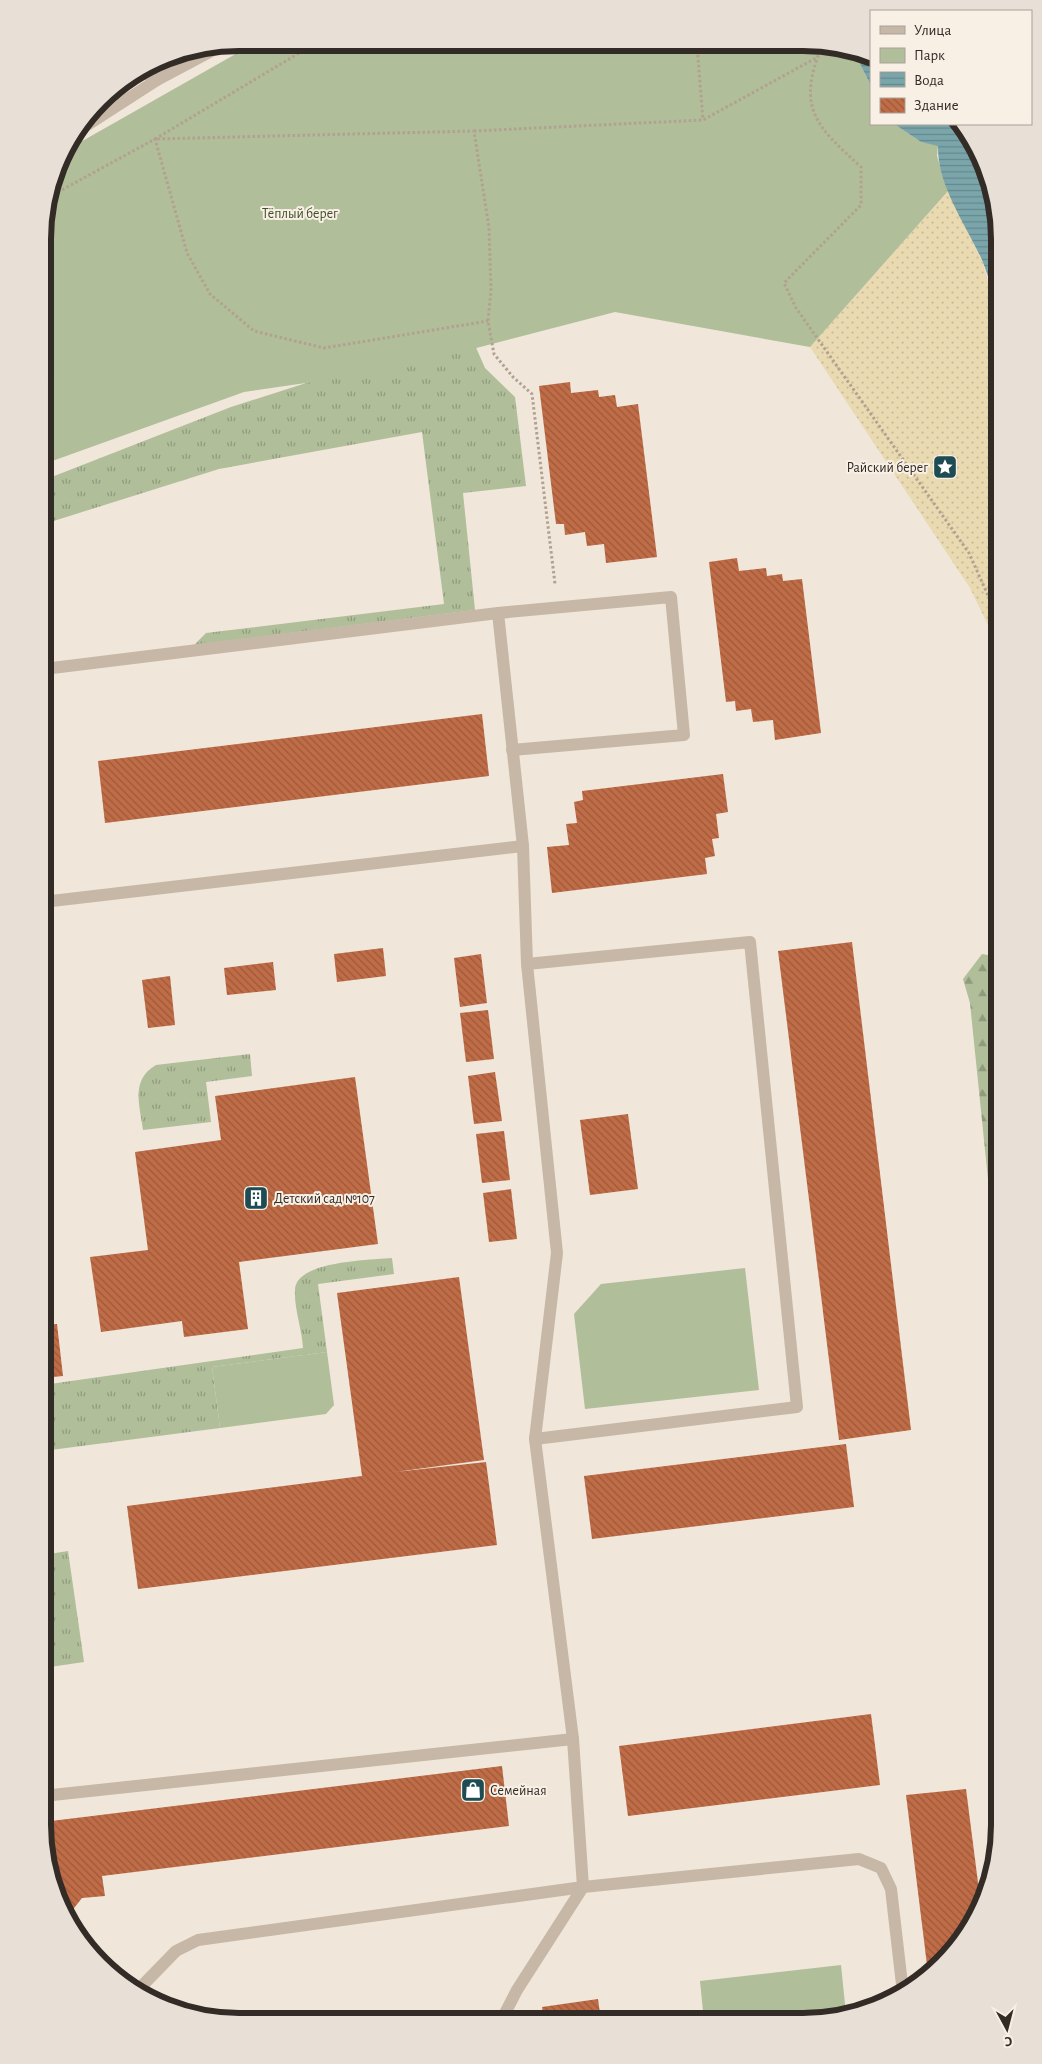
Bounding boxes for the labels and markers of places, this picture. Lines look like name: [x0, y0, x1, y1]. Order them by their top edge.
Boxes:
place icon: Райский берег: [932, 454, 958, 480]
place label: Райский берег: [846, 461, 928, 475]
building icon: Детский сад №107: [243, 1185, 269, 1211]
place label: Детский сад №107: [274, 1192, 375, 1206]
shop icon: Семейная: [460, 1777, 486, 1803]
place label: Семейная: [490, 1784, 547, 1798]

